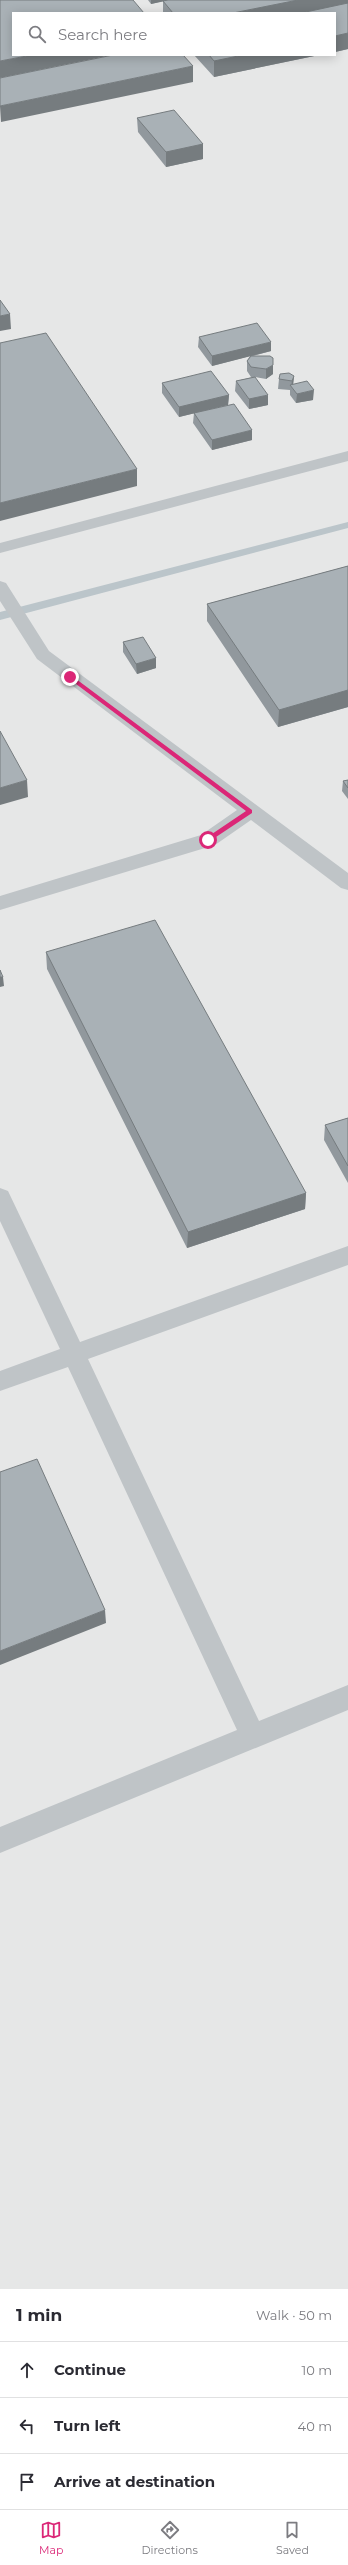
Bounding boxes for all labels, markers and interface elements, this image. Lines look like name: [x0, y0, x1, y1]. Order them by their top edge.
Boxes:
search box: [12, 12, 336, 56]
icon: search: [26, 23, 48, 45]
text: Search here: [58, 25, 147, 44]
route end: [61, 668, 79, 686]
route start: [199, 831, 217, 849]
text: 1 min: [16, 2305, 62, 2325]
text: Walk · 50 m: [256, 2307, 332, 2323]
icon: ahead: [16, 2359, 38, 2381]
text: Continue: [54, 2360, 126, 2379]
text: 10 m: [302, 2362, 332, 2378]
icon: left: [16, 2415, 38, 2437]
text: Turn left: [54, 2416, 121, 2435]
text: 40 m: [298, 2418, 332, 2434]
icon: arrive: [16, 2471, 38, 2493]
text: Arrive at destination: [54, 2472, 215, 2491]
tab: Map: [39, 2519, 63, 2557]
tab: Directions: [142, 2519, 198, 2557]
tab: Saved: [276, 2519, 309, 2557]

